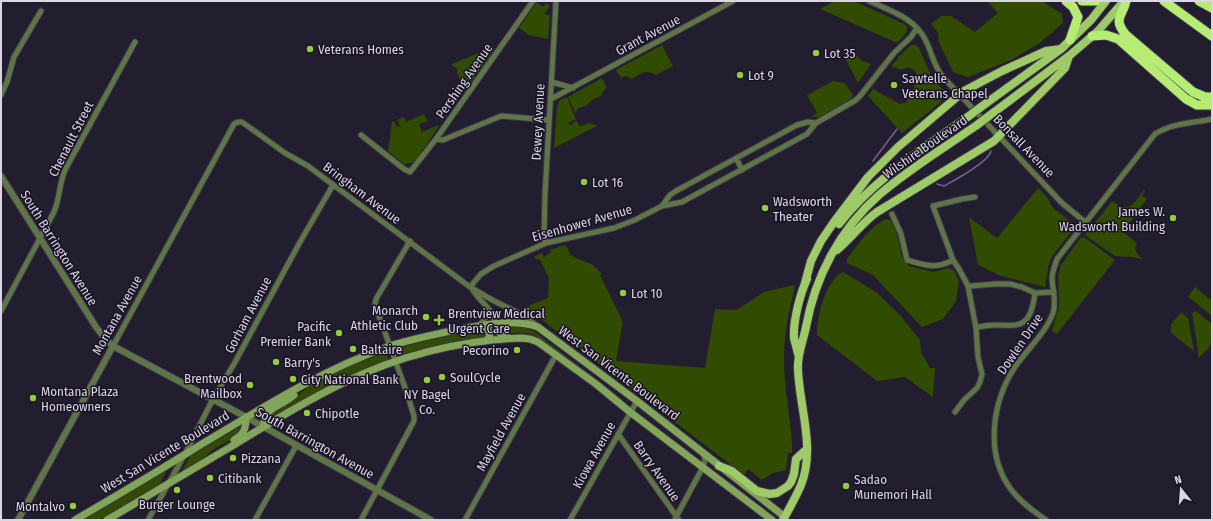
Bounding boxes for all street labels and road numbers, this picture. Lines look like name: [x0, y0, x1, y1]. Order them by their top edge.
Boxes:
street label: Grant Avenue: [613, 12, 683, 58]
street label: Pershing Avenue: [433, 41, 495, 121]
street label: Dewey Avenue: [529, 83, 547, 161]
street label: Chenault Street: [46, 98, 97, 179]
street label: Bonsall Avenue: [990, 111, 1058, 181]
street label: Wilshire Boulevard: [880, 112, 970, 182]
street label: Bringham Avenue: [320, 159, 404, 227]
street label: South Barrington Avenue: [17, 188, 101, 308]
street label: Eisenhower Avenue: [530, 202, 634, 244]
street label: Montana Avenue: [89, 273, 145, 357]
street label: Gorham Avenue: [222, 274, 274, 356]
street label: Dowlen Drive: [994, 311, 1046, 377]
street label: West San Vicente Boulevard: [556, 323, 682, 423]
street label: Mayfield Avenue: [473, 390, 529, 474]
street label: South Barrington Avenue: [253, 404, 377, 482]
street label: West San Vicente Boulevard: [98, 408, 232, 496]
street label: Kiowa Avenue: [570, 419, 618, 491]
street label: Barry Avenue: [631, 438, 683, 504]

